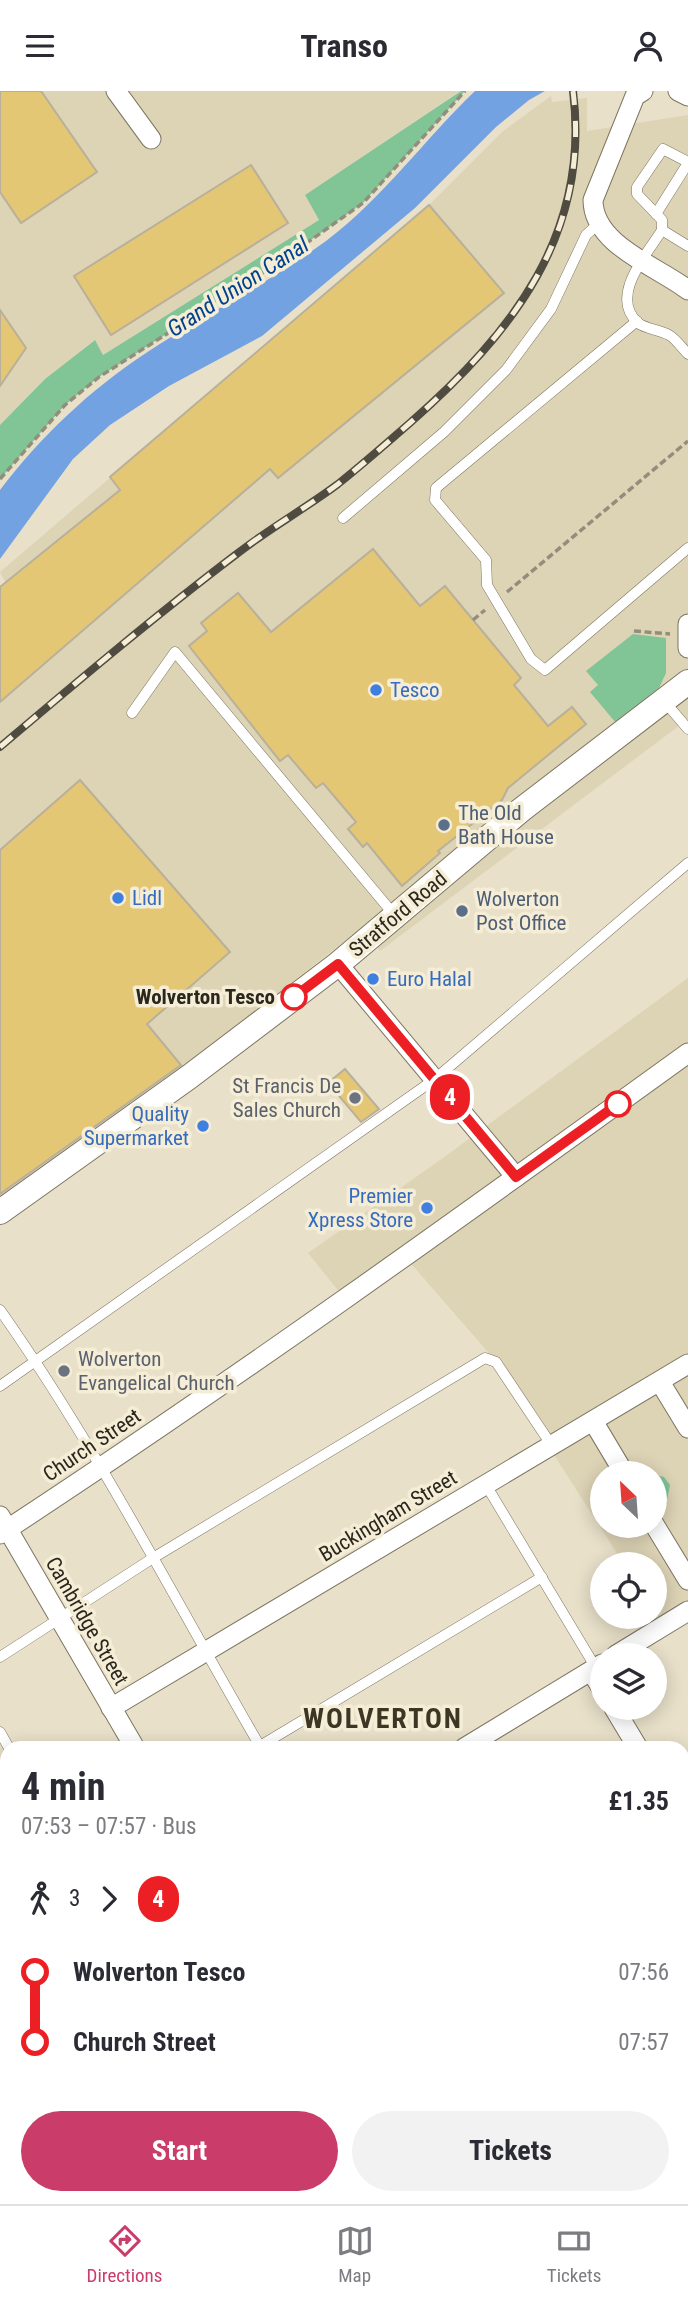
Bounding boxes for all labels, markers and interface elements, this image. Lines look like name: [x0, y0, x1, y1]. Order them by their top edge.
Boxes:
icon: menu: [21, 27, 59, 65]
text: Transo: [300, 27, 388, 65]
icon: person: [629, 27, 667, 65]
water label: Grand Union Canal: [162, 231, 314, 343]
place label: Tesco: [390, 678, 440, 702]
marker: Tesco: [368, 682, 384, 698]
place label: The Old Bath House: [458, 801, 554, 849]
marker: The Old Bath House: [436, 817, 452, 833]
street label: Stratford Road: [344, 866, 452, 962]
place label: Lidl: [132, 886, 162, 910]
place label: Wolverton Post Office: [476, 887, 567, 935]
marker: Lidl: [110, 890, 126, 906]
marker: Wolverton Post Office: [454, 903, 470, 919]
place label: Euro Halal: [387, 967, 472, 991]
marker: Euro Halal: [365, 971, 381, 987]
marker: Wolverton Tesco: [281, 984, 307, 1010]
place label: Wolverton Tesco: [136, 985, 275, 1009]
place label: St Francis De Sales Church: [232, 1074, 341, 1122]
line badge: 4: [427, 1074, 473, 1120]
text: 4: [444, 1083, 456, 1111]
marker: St Francis De Sales Church: [347, 1090, 363, 1106]
unlabelled marker: [605, 1091, 631, 1117]
place label: Quality Supermarket: [84, 1102, 189, 1150]
marker: Quality Supermarket: [195, 1118, 211, 1134]
place label: Premier Xpress Store: [308, 1184, 413, 1232]
marker: Premier Xpress Store: [419, 1200, 435, 1216]
place label: Wolverton Evangelical Church: [78, 1347, 235, 1395]
marker: Wolverton Evangelical Church: [56, 1363, 72, 1379]
street label: Church Street: [39, 1404, 145, 1486]
north arrow: [590, 1461, 667, 1538]
map controls: [590, 1461, 667, 1720]
street label: Buckingham Street: [315, 1465, 461, 1567]
button: locate: [590, 1552, 667, 1629]
street label: Cambridge Street: [41, 1553, 133, 1689]
button: layers: [590, 1643, 667, 1720]
district label: WOLVERTON: [303, 1702, 463, 1735]
text: 4 min: [21, 1765, 105, 1809]
text: £1.35: [608, 1786, 669, 1816]
text: 07:53 – 07:57 · Bus: [21, 1813, 197, 1840]
icon: walk: [21, 1880, 59, 1918]
icon: forward: [90, 1880, 128, 1918]
text: 3: [69, 1885, 80, 1912]
text: 4: [152, 1885, 165, 1913]
text: Wolverton Tesco: [73, 1957, 245, 1987]
text: 07:56: [618, 1959, 669, 1986]
text: Church Street: [73, 2027, 216, 2057]
text: 07:57: [618, 2029, 669, 2056]
button: Start: [21, 2111, 338, 2191]
button: Tickets: [352, 2111, 669, 2191]
tab: Directions: [87, 2222, 162, 2287]
tab: Map: [336, 2222, 374, 2287]
tab: Tickets: [547, 2222, 601, 2287]

